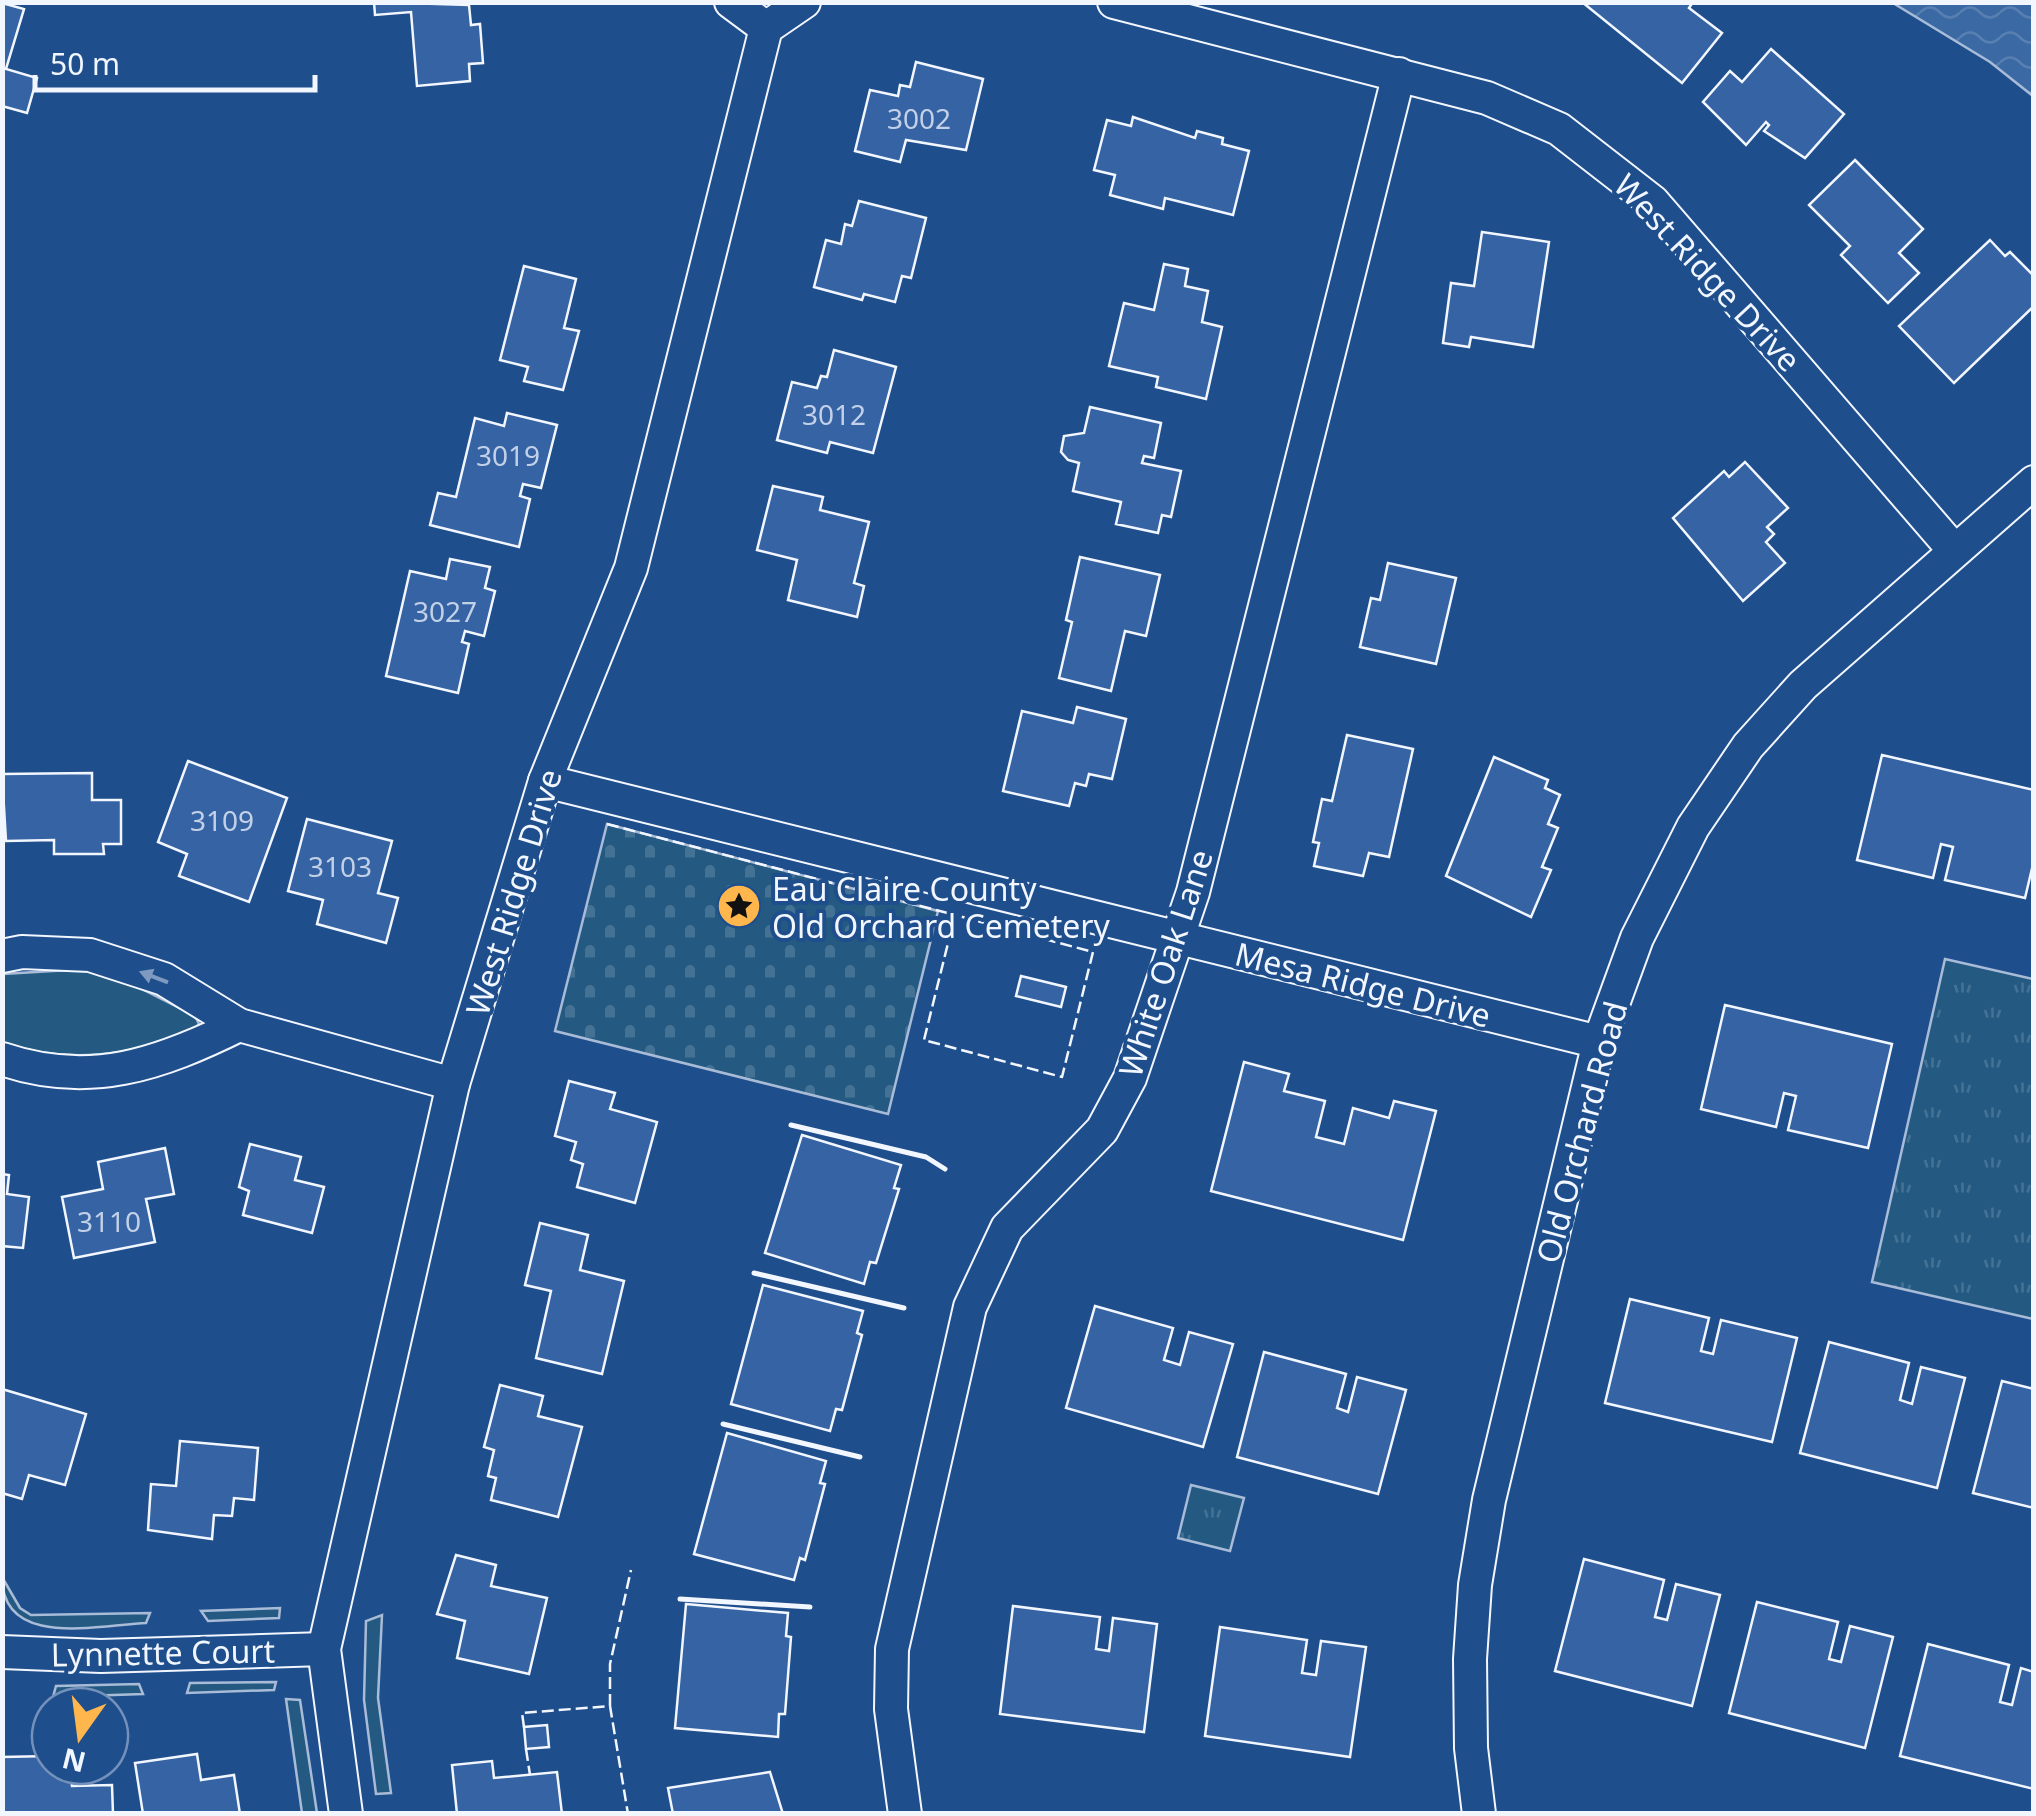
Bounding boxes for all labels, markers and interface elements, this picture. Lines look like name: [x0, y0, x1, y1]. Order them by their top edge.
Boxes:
scale bar: [35, 30, 315, 92]
text: 50 m: [50, 43, 120, 84]
house number: 3002: [887, 99, 951, 137]
street label: West Ridge Drive: [1605, 164, 1811, 380]
house number: 3012: [802, 395, 866, 433]
house number: 3019: [476, 436, 540, 474]
house number: 3027: [413, 592, 477, 630]
street label: West Ridge Drive: [455, 764, 571, 1020]
house number: 3109: [190, 801, 254, 839]
street label: White Oak Lane: [1108, 844, 1222, 1082]
house number: 3103: [308, 847, 372, 885]
place label: Eau Claire County Old Orchard Cemetery: [772, 867, 1111, 947]
place icon: Eau Claire County Old Orchard Cemetery: [716, 883, 762, 929]
street label: Mesa Ridge Drive: [1231, 931, 1495, 1037]
one-way arrow: [139, 968, 169, 984]
street label: Old Orchard Road: [1525, 996, 1637, 1268]
house number: 3110: [77, 1202, 141, 1240]
street label: Lynnette Court: [50, 1629, 276, 1675]
north arrow: [30, 1686, 130, 1786]
text: N: [58, 1740, 89, 1782]

